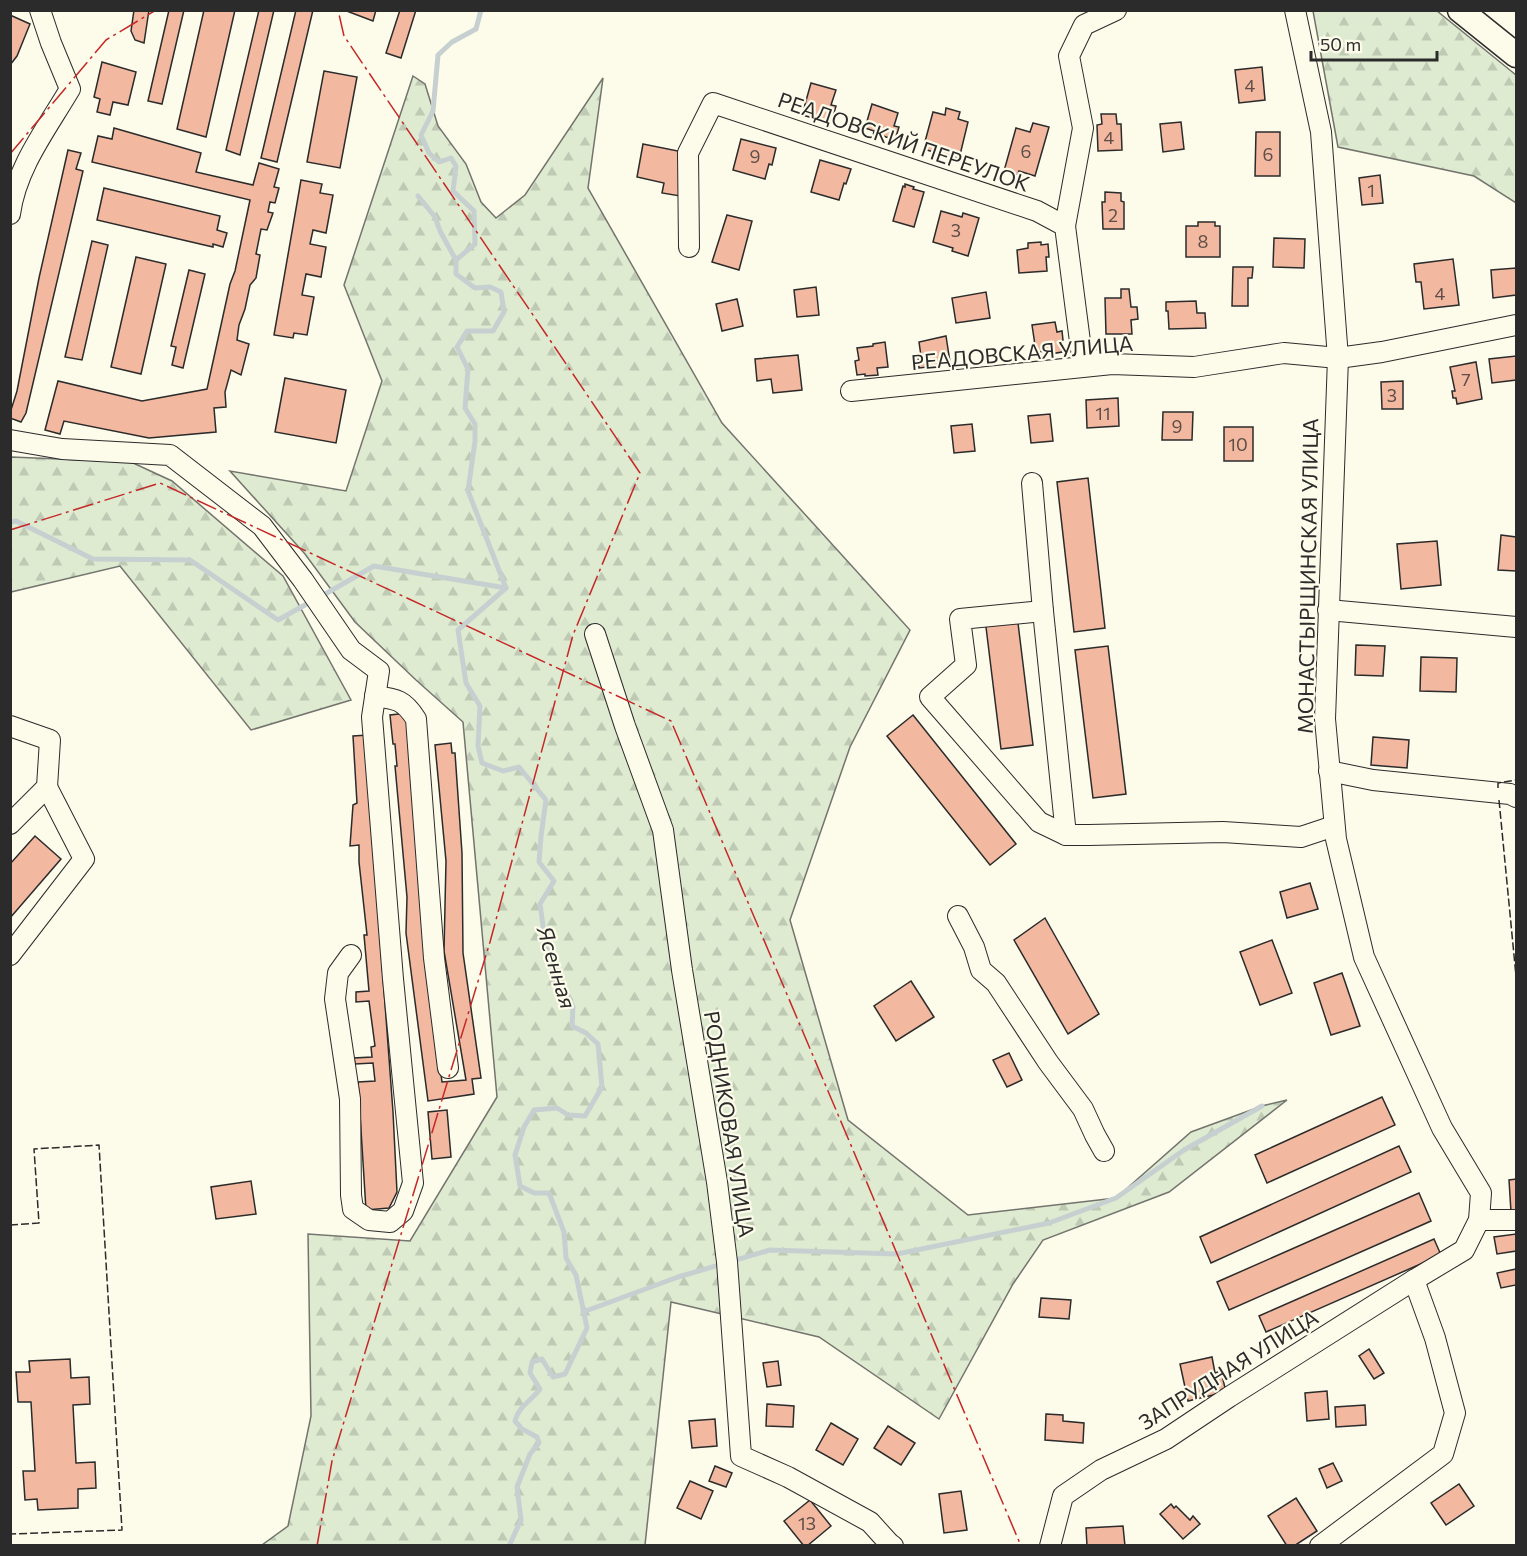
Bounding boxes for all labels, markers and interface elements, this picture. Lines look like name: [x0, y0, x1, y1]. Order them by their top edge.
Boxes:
scale bar: [1311, 24, 1437, 62]
text: 50 m: [1320, 33, 1361, 55]
house number: 4: [1245, 74, 1256, 96]
street label: РЕАДОВСКИЙ ПЕРЕУЛОК: [775, 86, 1033, 196]
house number: 4: [1104, 126, 1115, 148]
house number: 6: [1021, 140, 1031, 162]
house number: 6: [1263, 143, 1273, 165]
house number: 9: [750, 145, 760, 167]
house number: 1: [1367, 179, 1375, 201]
house number: 2: [1108, 204, 1118, 226]
house number: 3: [951, 219, 961, 241]
house number: 8: [1198, 230, 1209, 252]
house number: 4: [1435, 282, 1446, 304]
street label: РЕАДОВСКАЯ УЛИЦА: [910, 330, 1134, 374]
house number: 7: [1461, 368, 1471, 390]
house number: 3: [1387, 384, 1397, 406]
house number: 11: [1095, 402, 1111, 424]
house number: 9: [1172, 415, 1182, 437]
street label: МОНАСТЫРЩИНСКАЯ УЛИЦА: [1292, 418, 1322, 734]
house number: 10: [1228, 433, 1248, 455]
water label: Ясенная: [531, 921, 582, 1012]
street label: РОДНИКОВАЯ УЛИЦА: [700, 1009, 760, 1239]
street label: ЗАПРУДНАЯ УЛИЦА: [1134, 1304, 1322, 1434]
house number: 13: [798, 1512, 816, 1534]

